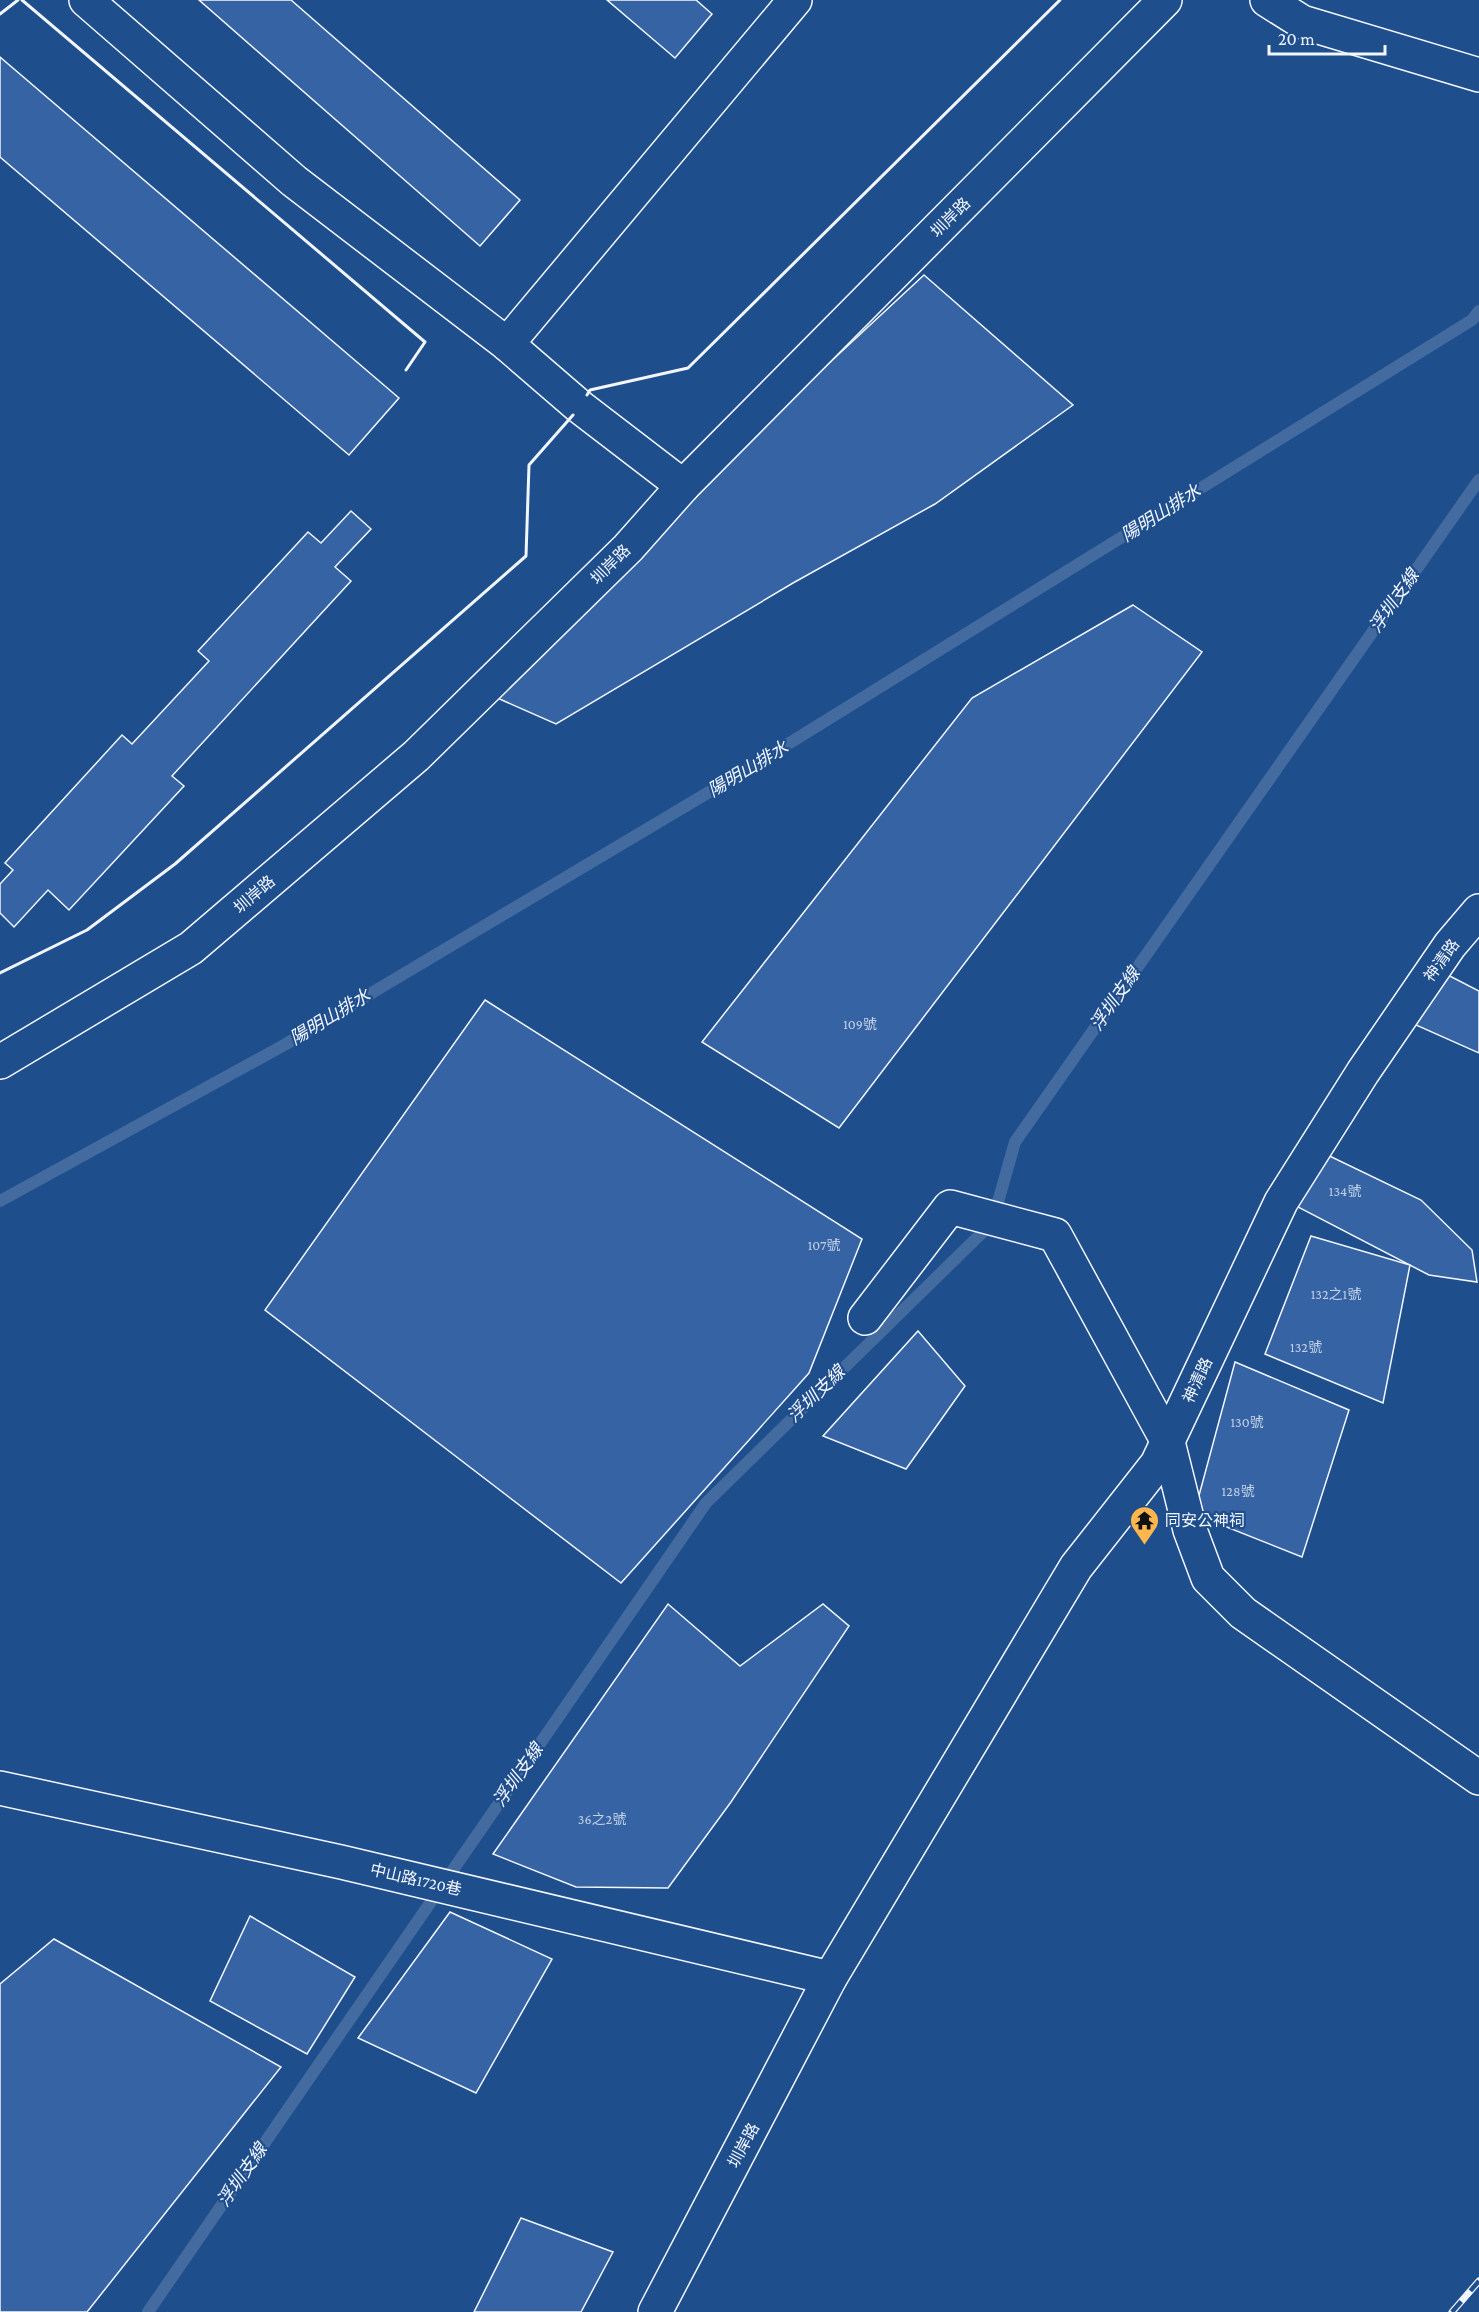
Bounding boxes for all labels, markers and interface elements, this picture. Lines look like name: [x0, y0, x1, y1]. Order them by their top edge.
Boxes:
scale bar: [1269, 18, 1384, 56]
text: 20 m: [1278, 29, 1315, 49]
street label: 圳岸路: [927, 194, 973, 240]
water label: 陽明山排水: [1118, 480, 1205, 545]
street label: 圳岸路: [587, 541, 633, 587]
water label: 浮圳支線: [1365, 564, 1424, 636]
water label: 陽明山排水: [704, 737, 793, 801]
street label: 圳岸路: [231, 872, 278, 917]
street label: 神清路: [1420, 936, 1462, 985]
water label: 浮圳支線: [1086, 962, 1145, 1034]
water label: 陽明山排水: [286, 985, 375, 1049]
house number: 109號: [843, 1016, 877, 1032]
house number: 134號: [1329, 1183, 1361, 1199]
house number: 107號: [808, 1237, 840, 1253]
house number: 132之1號: [1311, 1286, 1361, 1302]
house number: 132號: [1290, 1339, 1322, 1355]
street label: 神清路: [1180, 1355, 1215, 1406]
water label: 浮圳支線: [783, 1360, 850, 1426]
house number: 130號: [1230, 1414, 1264, 1430]
house number: 128號: [1222, 1483, 1254, 1499]
temple icon: 同安公神祠: [1128, 1504, 1160, 1546]
place label: 同安公神祠: [1165, 1512, 1245, 1529]
water label: 浮圳支線: [489, 1738, 548, 1810]
house number: 36之2號: [578, 1811, 626, 1827]
street label: 中山路1720巷: [368, 1861, 463, 1898]
street label: 圳岸路: [725, 2120, 762, 2170]
water label: 浮圳支線: [213, 2138, 272, 2210]

